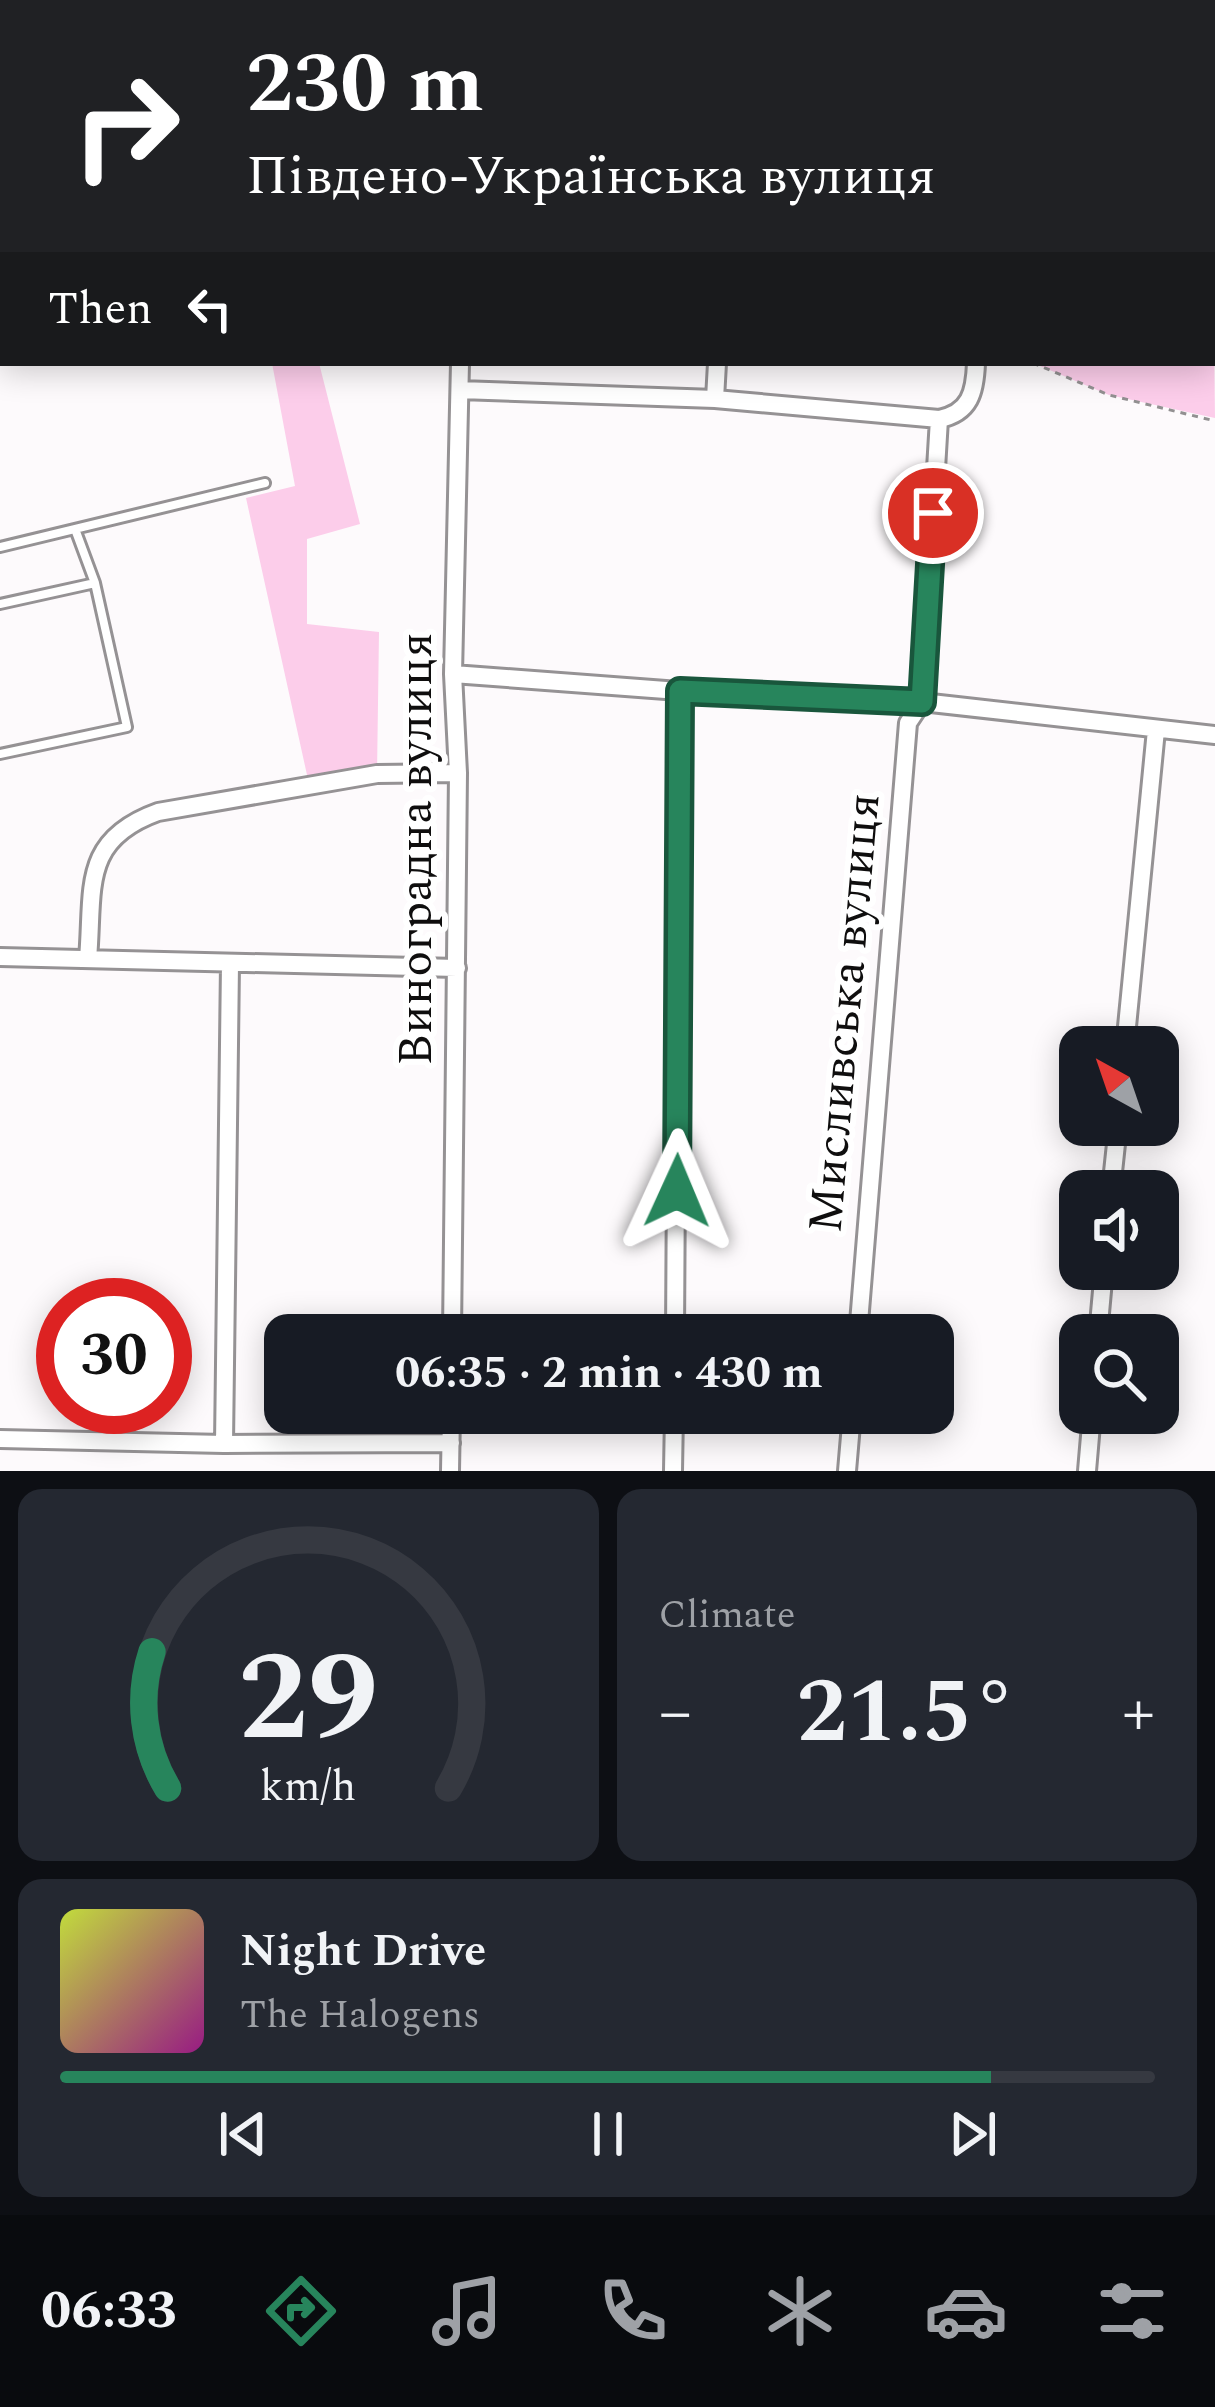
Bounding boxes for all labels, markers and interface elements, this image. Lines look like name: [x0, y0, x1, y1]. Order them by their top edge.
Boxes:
text: 230 m: [246, 21, 484, 149]
icon: right: [48, 48, 204, 204]
text: Південо-Українська вулиця: [246, 136, 935, 218]
text: Then: [48, 275, 153, 344]
icon: left: [177, 276, 243, 342]
pin: [882, 462, 984, 564]
icon: arrive: [900, 480, 966, 546]
street label: Виноградна вулиця: [380, 632, 453, 1066]
street label: Мисливська вулиця: [789, 790, 901, 1236]
north arrow: [1059, 1026, 1179, 1146]
map controls: [1059, 1026, 1179, 1434]
position arrow: [614, 1128, 740, 1254]
button: sound: [1059, 1170, 1179, 1290]
speed limit sign: 30: [36, 1278, 192, 1434]
button: search: [1059, 1314, 1179, 1434]
text: 06:35 · 2 min · 430 m: [395, 1339, 823, 1408]
text: Climate: [659, 1586, 796, 1645]
text: 29: [238, 1605, 378, 1795]
text: 21.5°: [796, 1645, 1017, 1782]
text: −: [659, 1663, 692, 1764]
text: +: [1122, 1663, 1155, 1764]
text: km/h: [260, 1755, 357, 1820]
text: Night Drive: [240, 1917, 486, 1986]
text: The Halogens: [240, 1986, 480, 2045]
icon: previous: [210, 2101, 276, 2167]
icon: pause: [575, 2101, 641, 2167]
icon: next: [940, 2101, 1006, 2167]
icon: directions: [259, 2269, 343, 2353]
icon: music: [425, 2269, 509, 2353]
icon: phone: [591, 2269, 675, 2353]
icon: climate: [758, 2269, 842, 2353]
icon: car: [924, 2269, 1008, 2353]
icon: filters: [1090, 2269, 1174, 2353]
text: 06:33: [41, 2270, 177, 2352]

